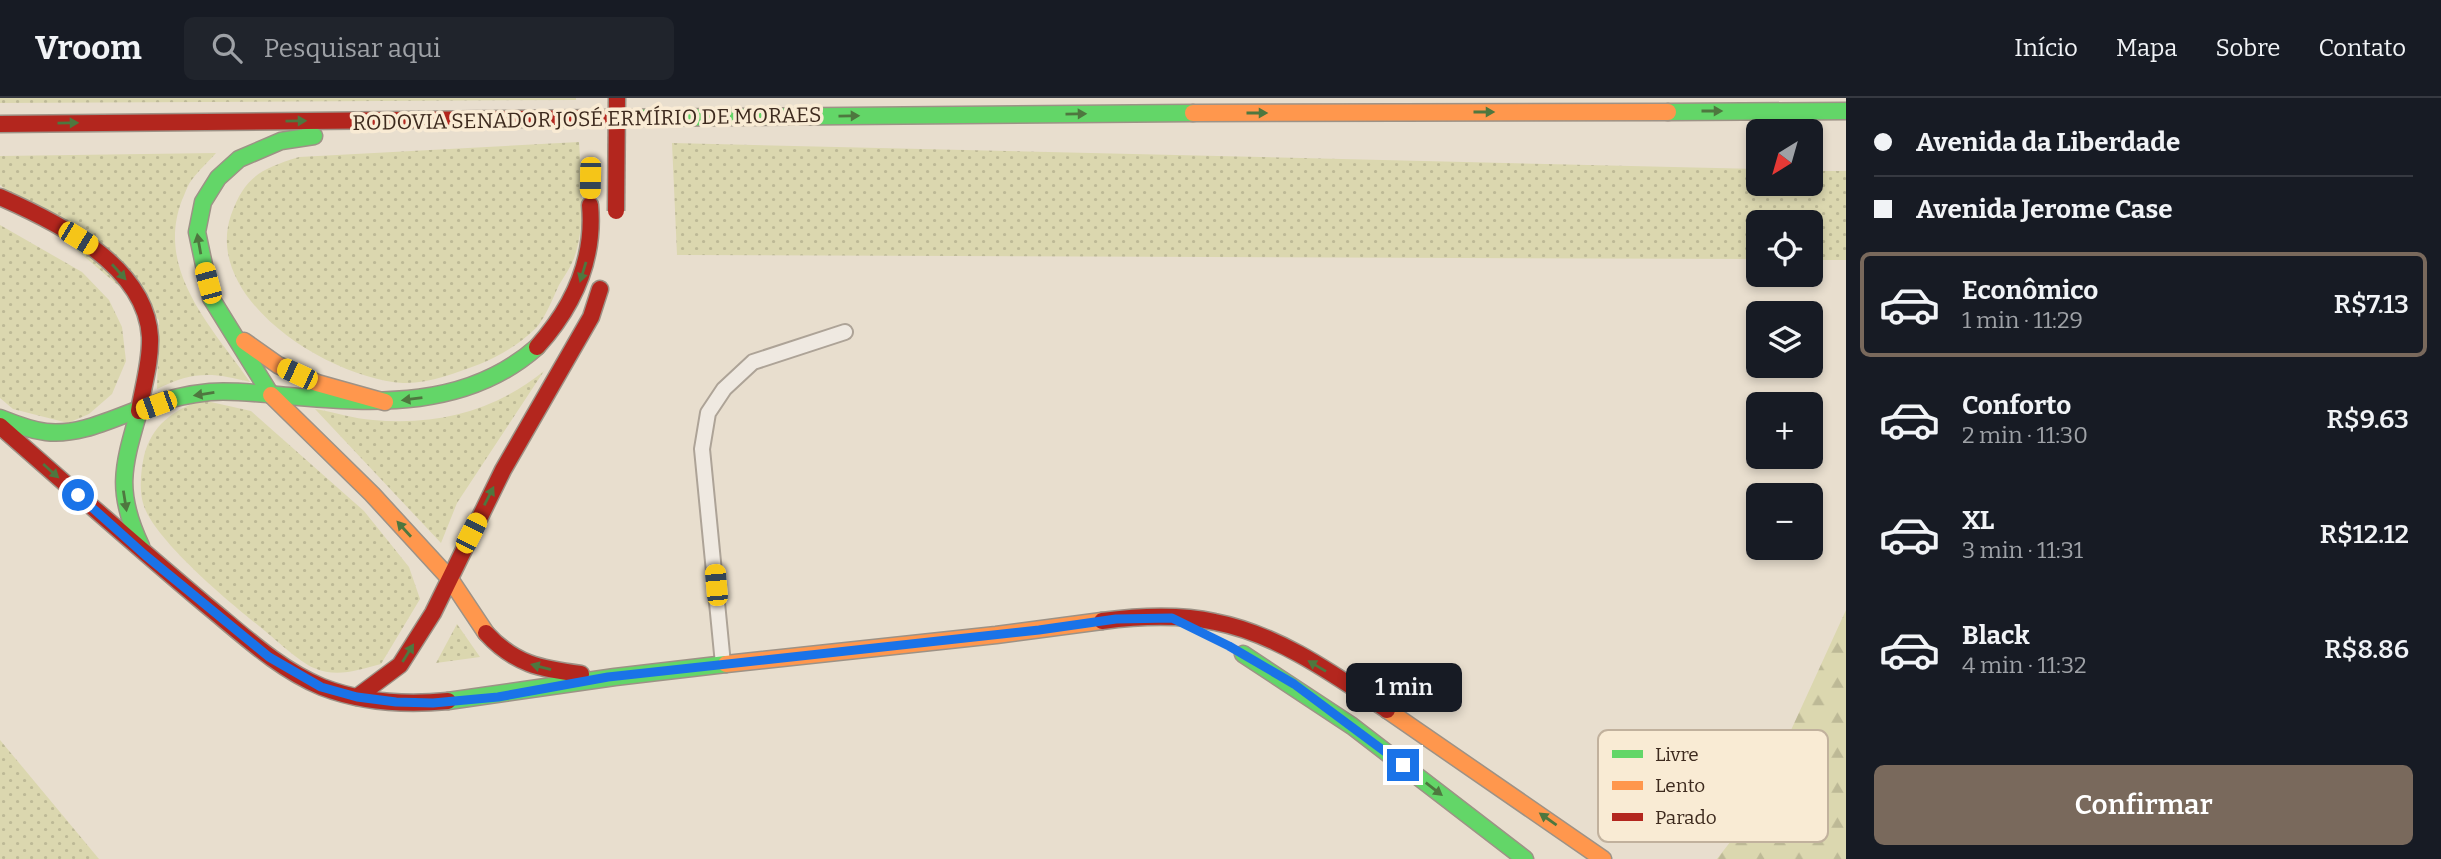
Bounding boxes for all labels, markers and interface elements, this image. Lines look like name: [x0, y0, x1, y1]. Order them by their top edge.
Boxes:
search box: [184, 17, 674, 80]
text: Vroom: [35, 28, 142, 68]
icon: search: [208, 29, 246, 67]
text: Pesquisar aqui: [264, 33, 441, 64]
text: Início: [2014, 34, 2078, 62]
text: Mapa: [2116, 34, 2177, 62]
text: Sobre: [2215, 34, 2280, 62]
text: Contato: [2318, 34, 2406, 62]
street label: RODOVIA SENADOR JOSÉ ERMÍRIO DE MORAES: [352, 102, 822, 136]
one-way arrow: [1701, 105, 1723, 117]
one-way arrow: [1474, 106, 1496, 118]
one-way arrow: [1246, 107, 1268, 119]
one-way arrow: [1065, 108, 1087, 120]
one-way arrow: [838, 110, 860, 122]
one-way arrow: [285, 115, 307, 127]
one-way arrow: [57, 118, 79, 129]
north arrow: [1746, 119, 1824, 196]
map controls: [1746, 119, 1823, 560]
text: Avenida da Liberdade: [1916, 127, 2180, 158]
car: [580, 157, 601, 199]
text: Avenida Jerome Case: [1916, 194, 2173, 225]
button: locate: [1746, 210, 1823, 287]
car: [55, 218, 102, 258]
one-way arrow: [193, 233, 204, 255]
car: [193, 260, 224, 306]
one-way arrow: [577, 261, 587, 282]
one-way arrow: [111, 263, 126, 280]
icon: car: [1878, 273, 1941, 336]
text: Econômico: [1962, 275, 2098, 306]
text: R$7.13: [2334, 289, 2409, 320]
button: layers: [1746, 301, 1823, 378]
text: 1 min · 11:29: [1962, 306, 2083, 334]
car: [274, 356, 321, 392]
car: [133, 388, 180, 422]
icon: car: [1878, 388, 1941, 451]
one-way arrow: [193, 389, 215, 400]
text: Conforto: [1962, 390, 2071, 421]
button: +: [1746, 392, 1823, 469]
one-way arrow: [400, 393, 422, 404]
text: R$9.63: [2327, 404, 2409, 435]
text: 2 min · 11:30: [1962, 421, 2088, 449]
one-way arrow: [42, 463, 60, 479]
route start: [62, 479, 94, 511]
button: −: [1746, 483, 1823, 560]
one-way arrow: [483, 485, 495, 505]
one-way arrow: [120, 490, 131, 512]
icon: car: [1878, 503, 1941, 566]
text: XL: [1962, 505, 1994, 536]
car: [453, 510, 490, 556]
text: R$12.12: [2320, 519, 2409, 550]
one-way arrow: [396, 520, 412, 538]
text: 3 min · 11:31: [1962, 536, 2083, 564]
car: [704, 563, 729, 607]
icon: car: [1878, 618, 1941, 681]
text: Black: [1962, 620, 2030, 651]
text: R$8.86: [2324, 634, 2409, 665]
one-way arrow: [401, 643, 414, 662]
text: 4 min · 11:32: [1962, 651, 2087, 679]
one-way arrow: [1308, 660, 1327, 673]
one-way arrow: [530, 661, 552, 672]
callout: 1 min: [1345, 664, 1461, 712]
text: 1 min: [1375, 673, 1433, 701]
legend: [1598, 730, 1828, 842]
text: Livre: [1655, 743, 1699, 766]
route end: [1387, 749, 1419, 781]
button: Confirmar: [1874, 765, 2413, 845]
text: Lento: [1655, 774, 1705, 797]
one-way arrow: [1425, 781, 1443, 795]
text: Parado: [1655, 806, 1717, 829]
one-way arrow: [1539, 812, 1557, 826]

